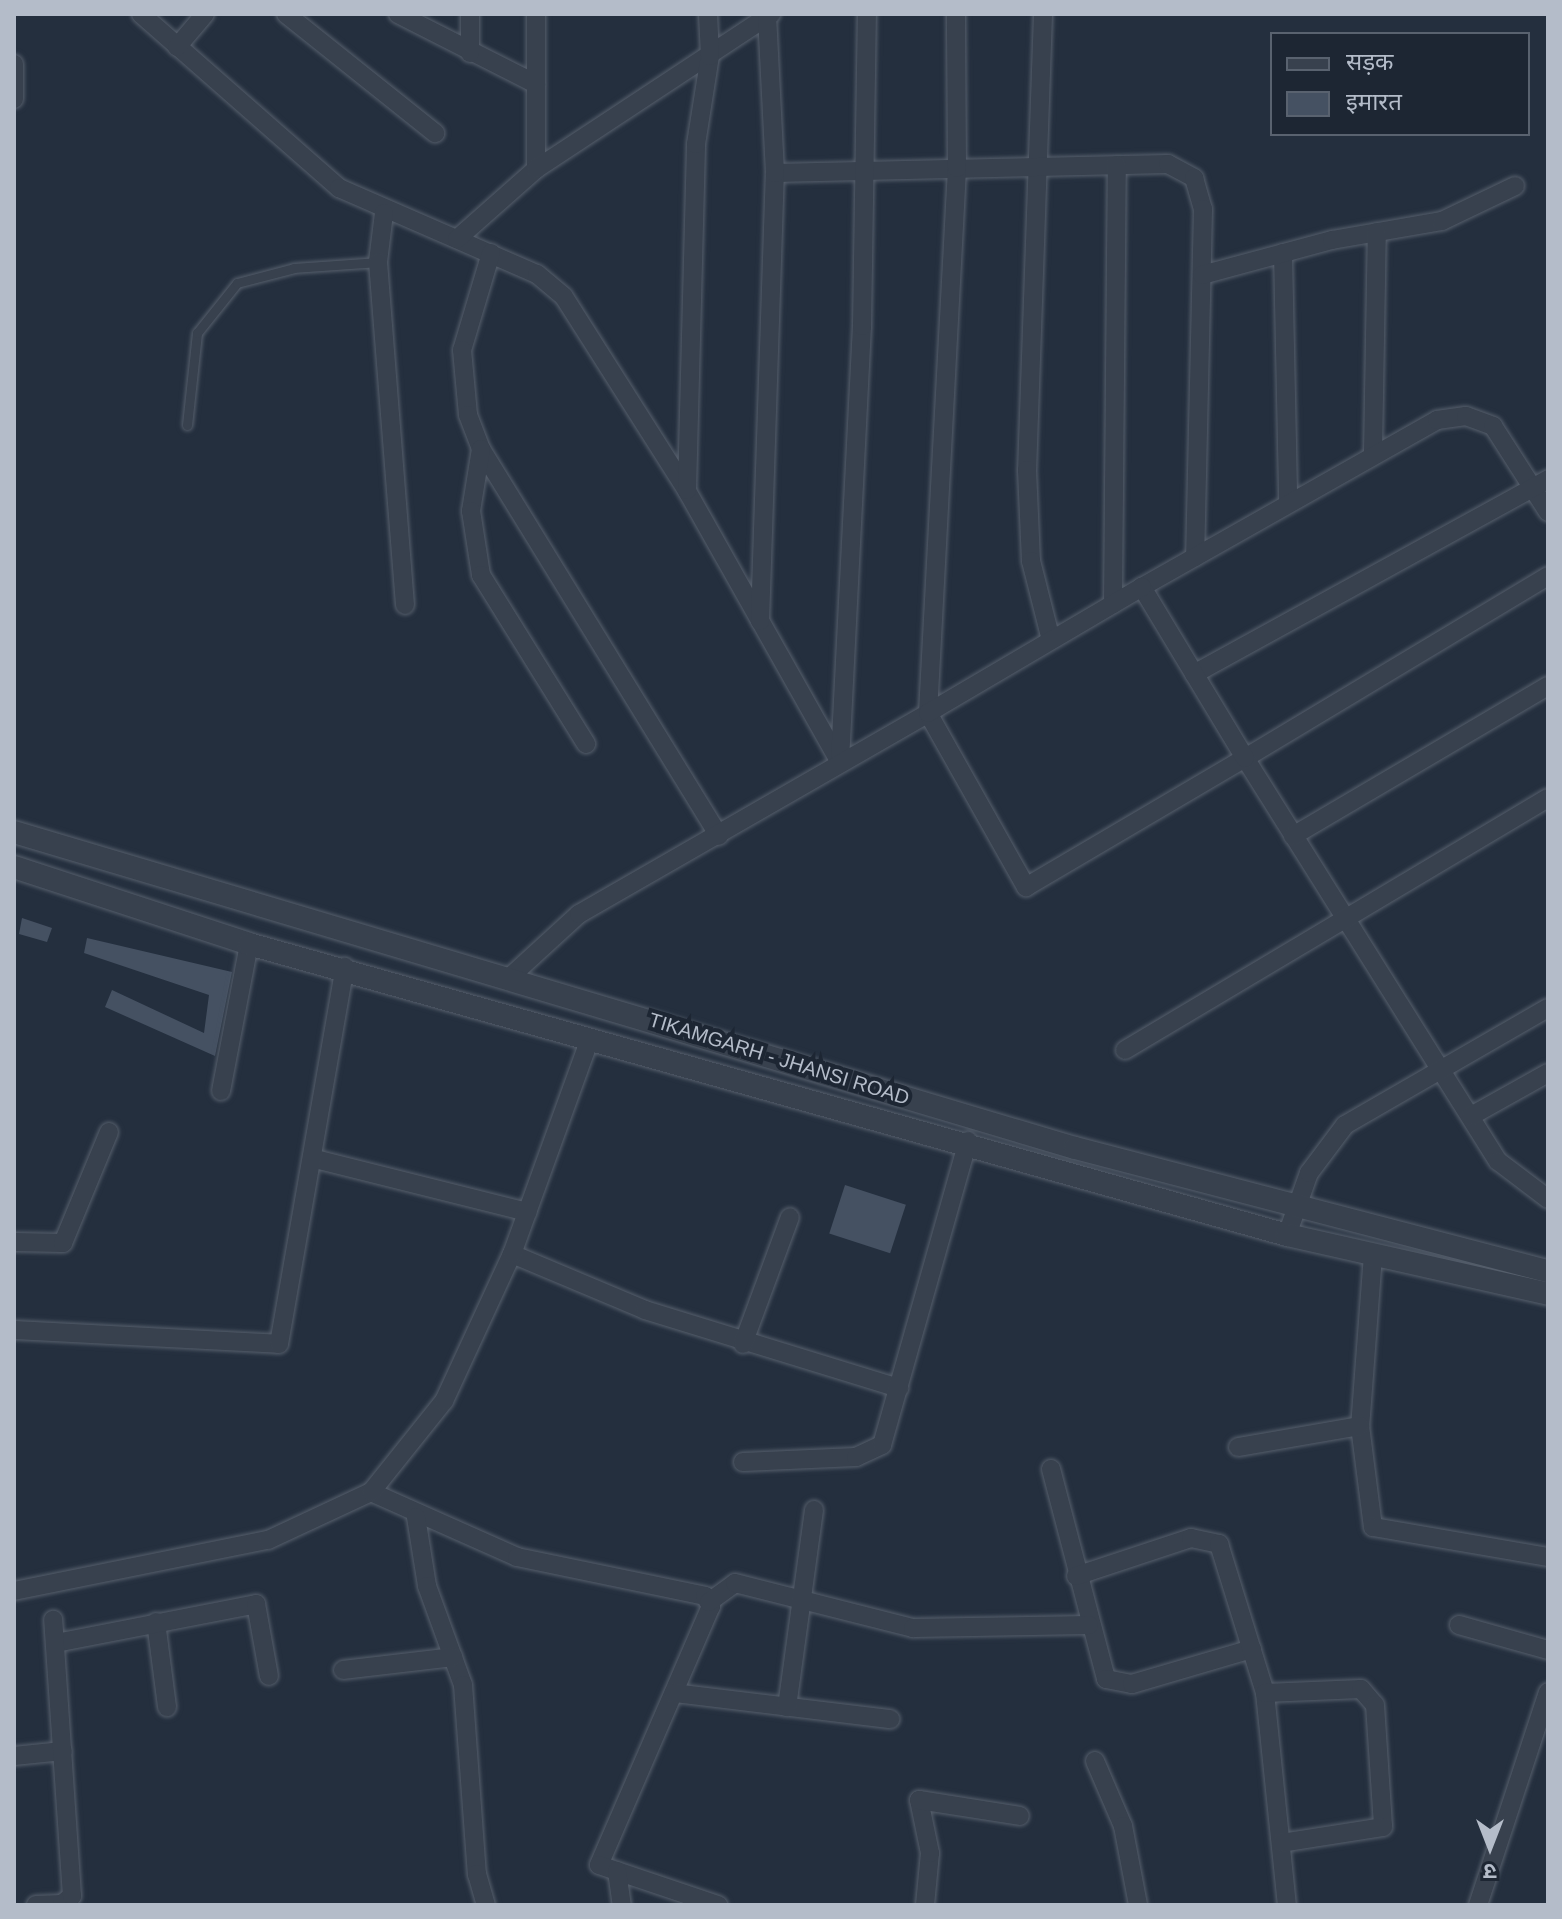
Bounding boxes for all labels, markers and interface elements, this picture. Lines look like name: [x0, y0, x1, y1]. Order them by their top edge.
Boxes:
legend: [1270, 32, 1530, 136]
text: सड़क: [1346, 48, 1394, 75]
text: इमारत: [1346, 88, 1402, 115]
street label: TIKAMGARH - JHANSI ROAD: [646, 1008, 912, 1110]
north arrow: [1450, 1807, 1530, 1887]
text: उ: [1484, 1859, 1496, 1884]

